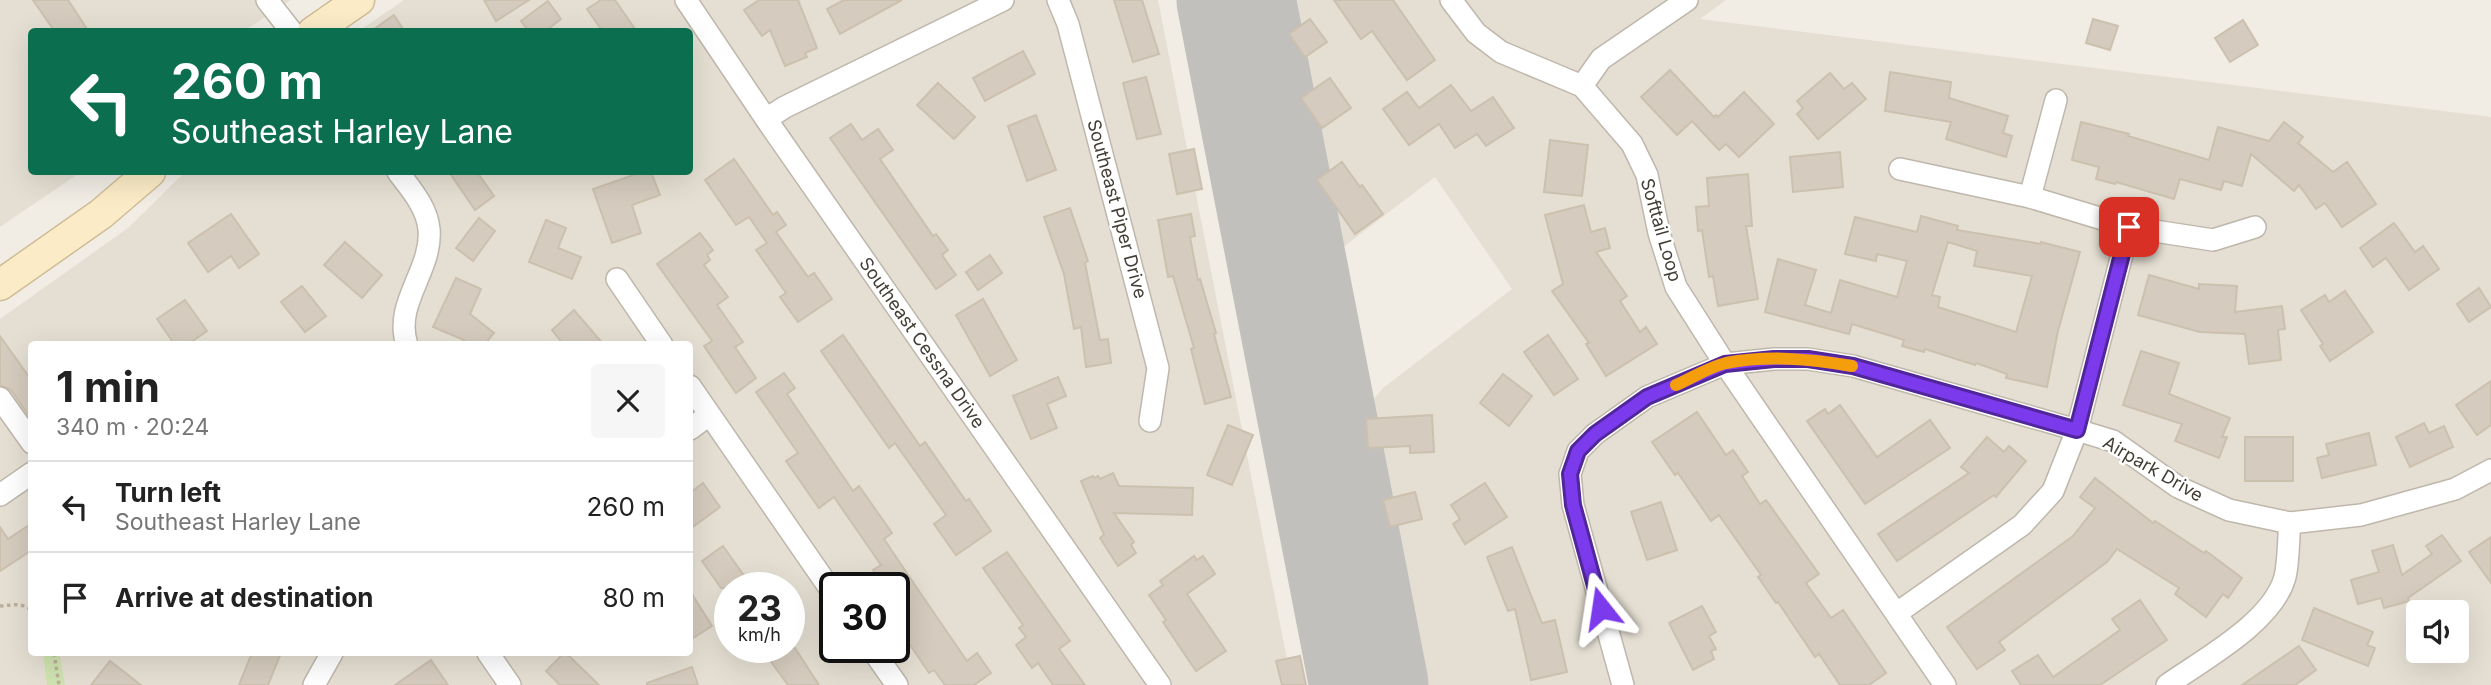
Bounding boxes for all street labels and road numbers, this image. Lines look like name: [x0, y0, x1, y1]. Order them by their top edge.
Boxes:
street label: Southeast Piper Drive: [1083, 117, 1152, 301]
street label: Softtail Loop: [1637, 176, 1686, 284]
street label: Southeast Cessna Drive: [855, 253, 989, 432]
street label: Airpark Drive: [2100, 431, 2207, 506]

